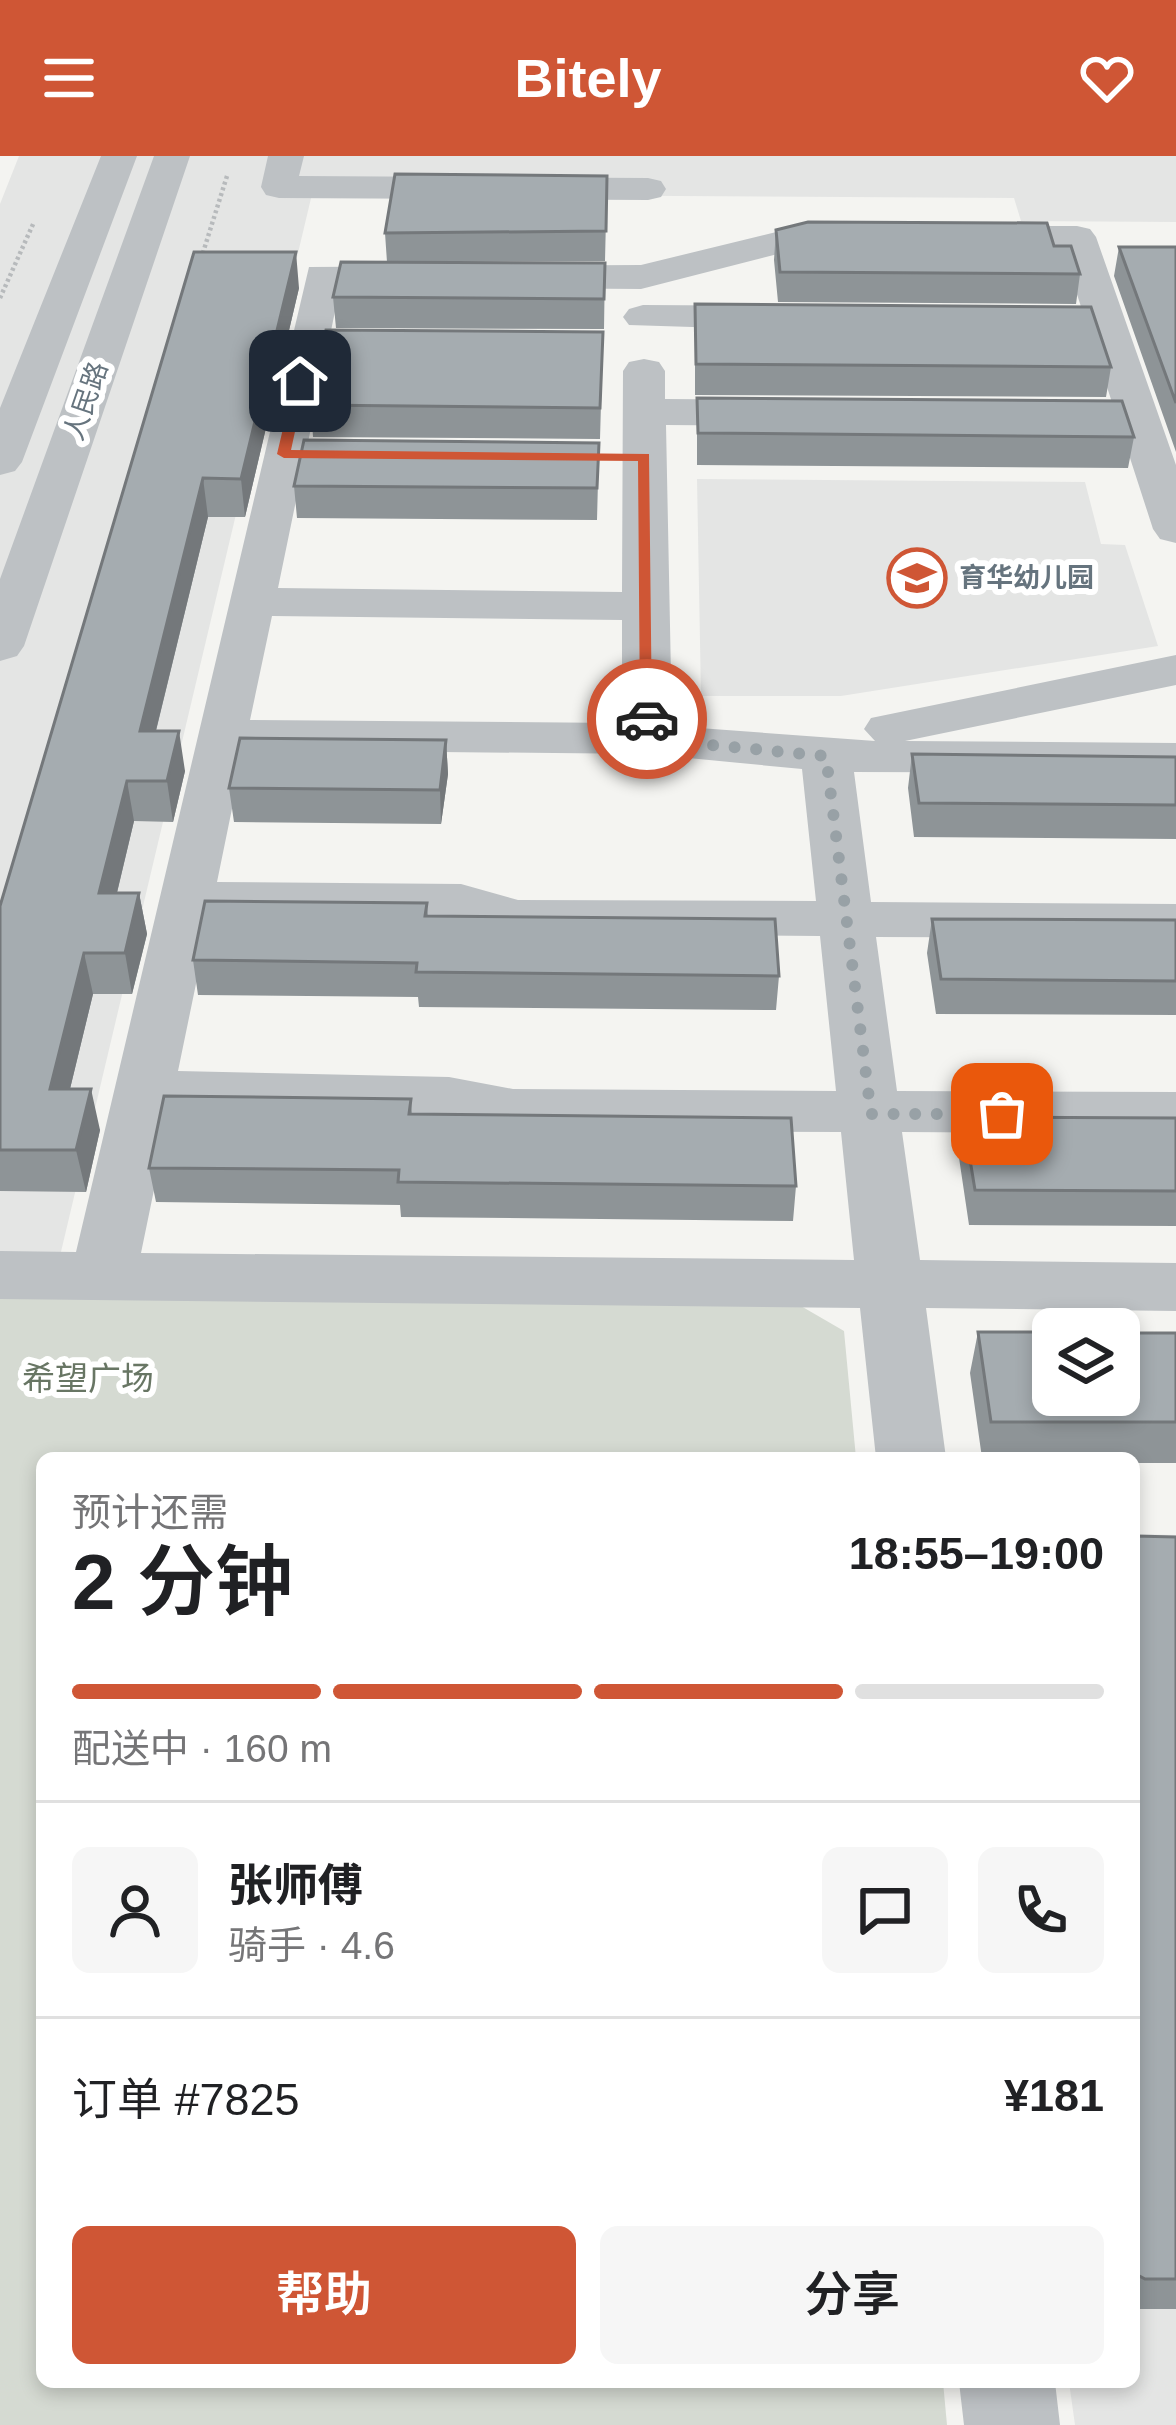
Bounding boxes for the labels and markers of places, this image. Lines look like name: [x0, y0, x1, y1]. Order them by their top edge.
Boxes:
pin: [249, 330, 351, 432]
school or university icon: 育华幼儿园: [886, 547, 948, 609]
place label: 育华幼儿园: [959, 563, 1094, 593]
pin: [951, 1063, 1053, 1165]

